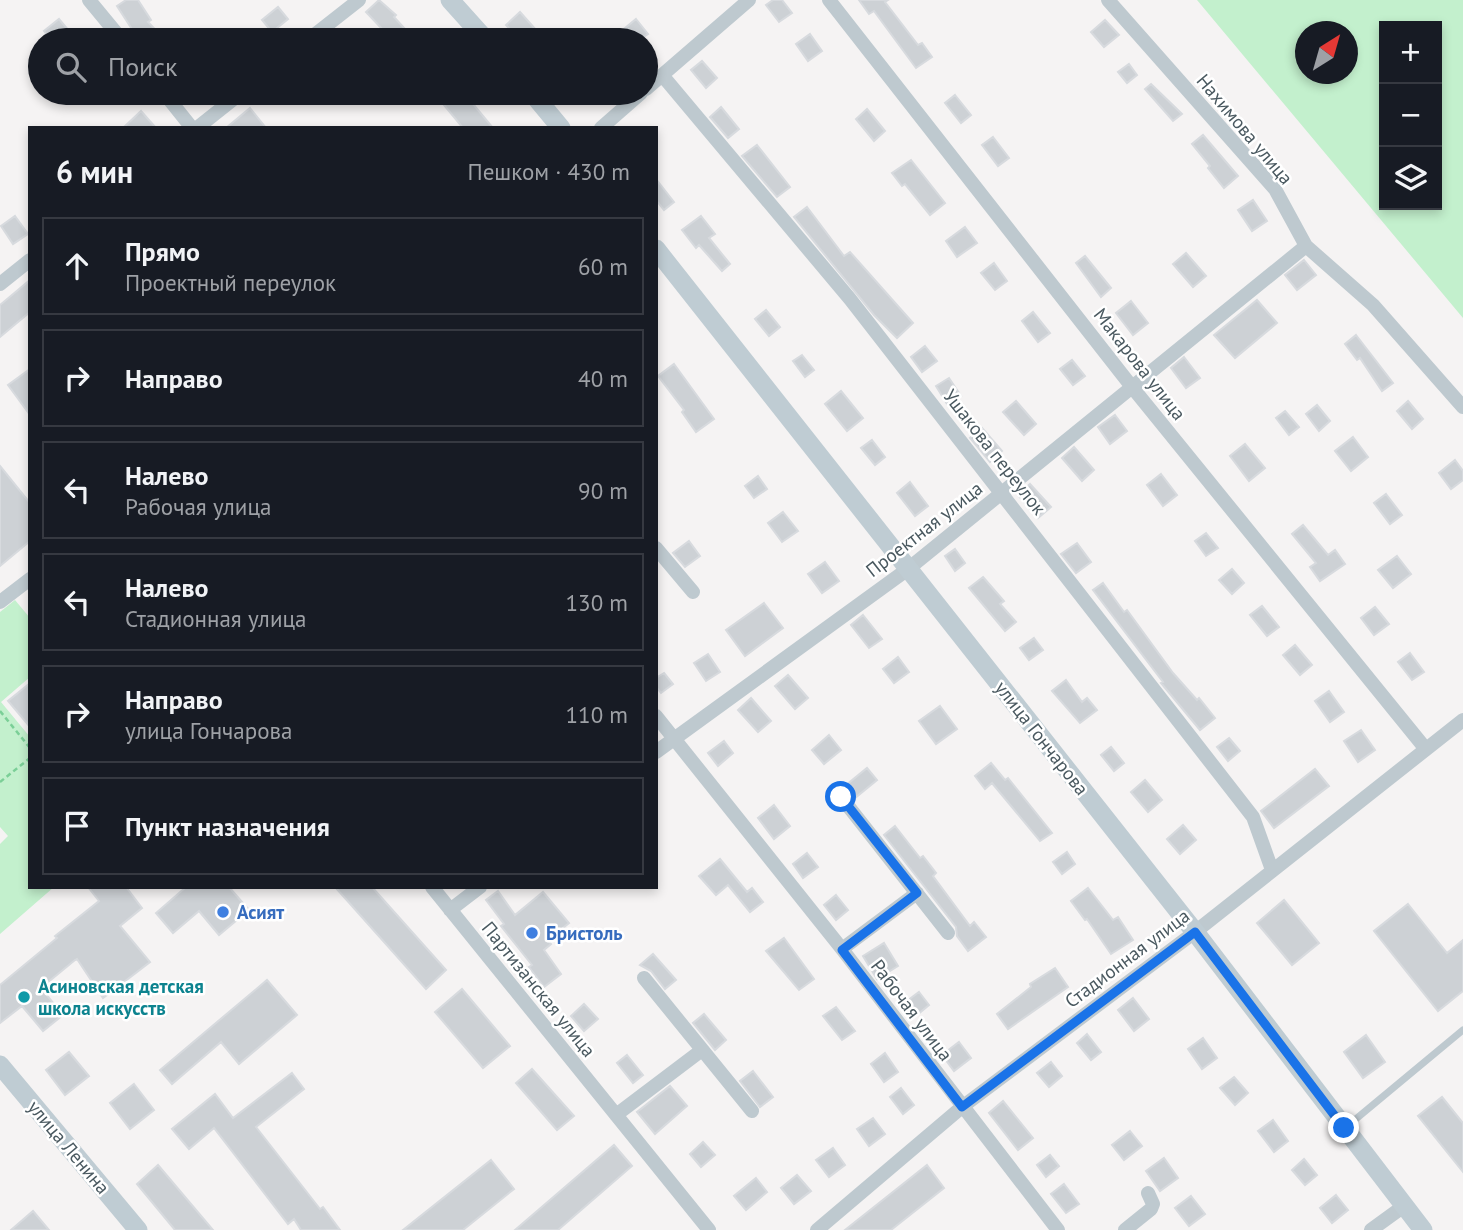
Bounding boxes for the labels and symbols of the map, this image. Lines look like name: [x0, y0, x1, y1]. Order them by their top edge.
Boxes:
north arrow: [1295, 21, 1358, 84]
street label: Нахимова улица: [1192, 69, 1298, 189]
street label: Макарова улица: [1089, 303, 1191, 425]
street label: Ушакова переулок: [939, 384, 1051, 520]
street label: Проектная улица: [861, 476, 987, 582]
street label: улица Гончарова: [990, 676, 1094, 800]
route start: [825, 781, 856, 812]
place label: Асият: [237, 900, 284, 924]
street label: Стадионная улица: [1060, 903, 1194, 1013]
marker: Асият: [215, 904, 231, 920]
street label: Партизанская улица: [477, 916, 601, 1062]
place label: Бристоль: [546, 921, 623, 945]
marker: Бристоль: [524, 925, 540, 941]
street label: Рабочая улица: [866, 954, 958, 1066]
place label: Асиновская детская школа искусств: [38, 974, 204, 1020]
marker: Асиновская детская школа искусств: [16, 989, 32, 1005]
street label: улица Ленина: [23, 1095, 115, 1199]
route end: [1328, 1112, 1359, 1143]

